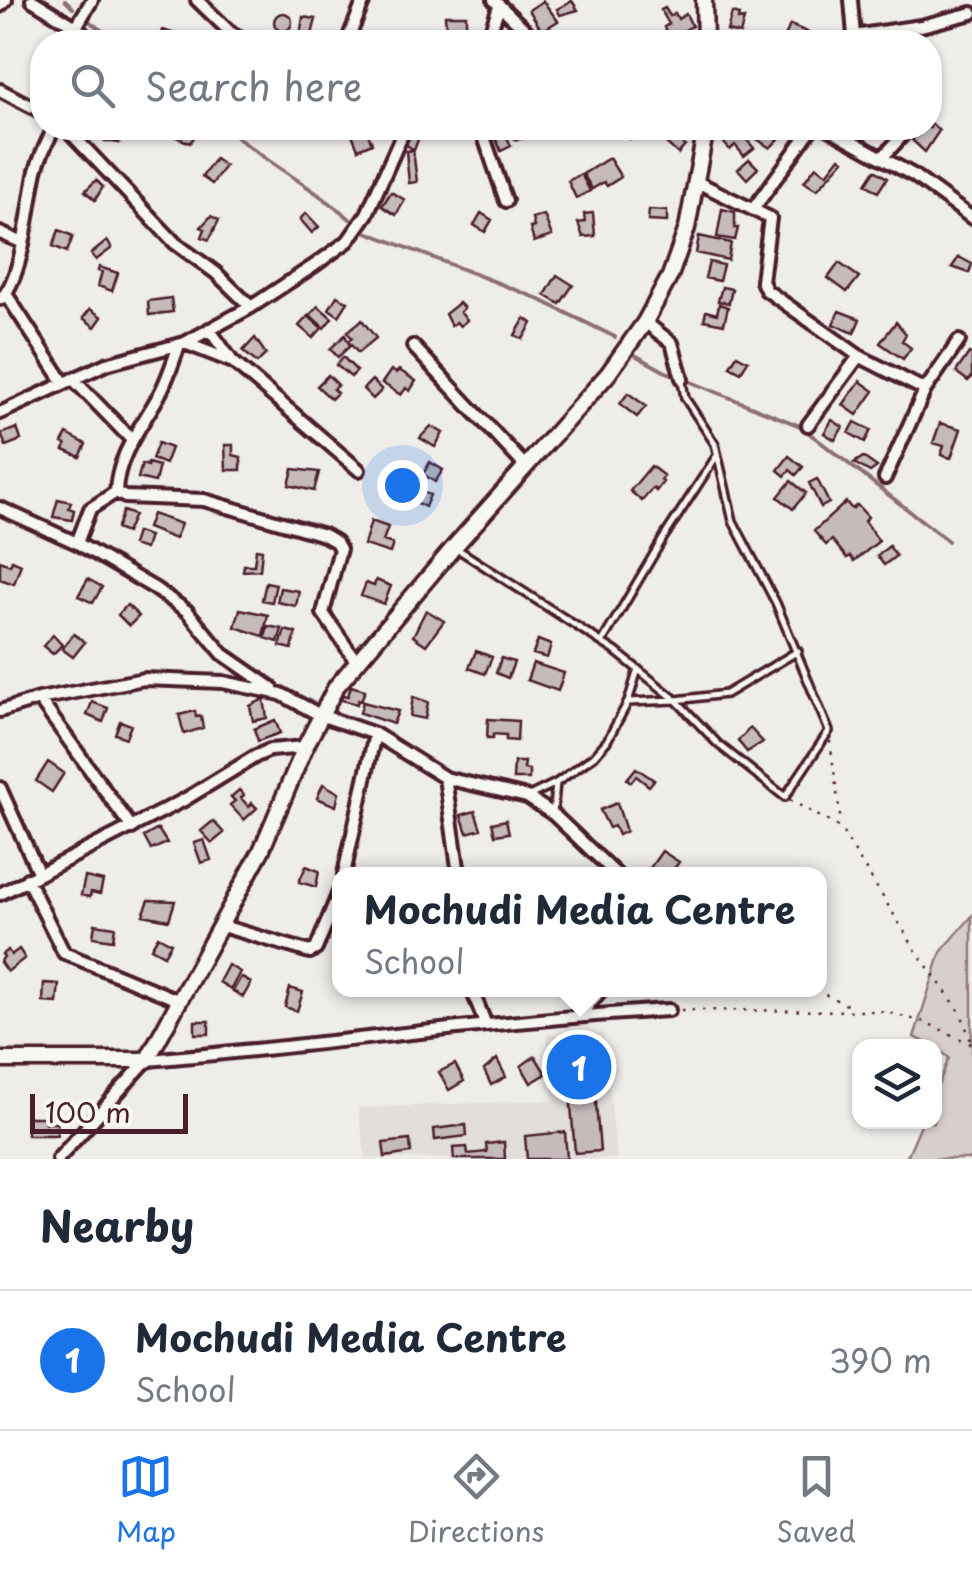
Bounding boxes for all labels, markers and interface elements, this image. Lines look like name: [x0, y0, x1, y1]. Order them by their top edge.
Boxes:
search box: [30, 30, 942, 140]
text: Search here: [145, 57, 362, 114]
icon: search: [65, 58, 120, 113]
your location: [377, 460, 428, 511]
popup: [332, 867, 827, 997]
text: Mochudi Media Centre: [364, 880, 795, 937]
text: School: [364, 937, 464, 985]
pin: 1: [546, 1030, 612, 1104]
map controls: [852, 1039, 942, 1129]
button: layers: [852, 1039, 942, 1129]
scale bar: [30, 1089, 188, 1134]
text: 100 m: [45, 1090, 131, 1133]
text: Nearby: [40, 1193, 194, 1256]
text: Mochudi Media Centre: [135, 1308, 567, 1365]
text: 1: [65, 1336, 80, 1384]
text: 390 m: [829, 1336, 932, 1384]
text: School: [135, 1365, 236, 1413]
tab: Map: [116, 1449, 176, 1552]
tab: Directions: [408, 1449, 544, 1552]
tab: Saved: [776, 1449, 856, 1552]

